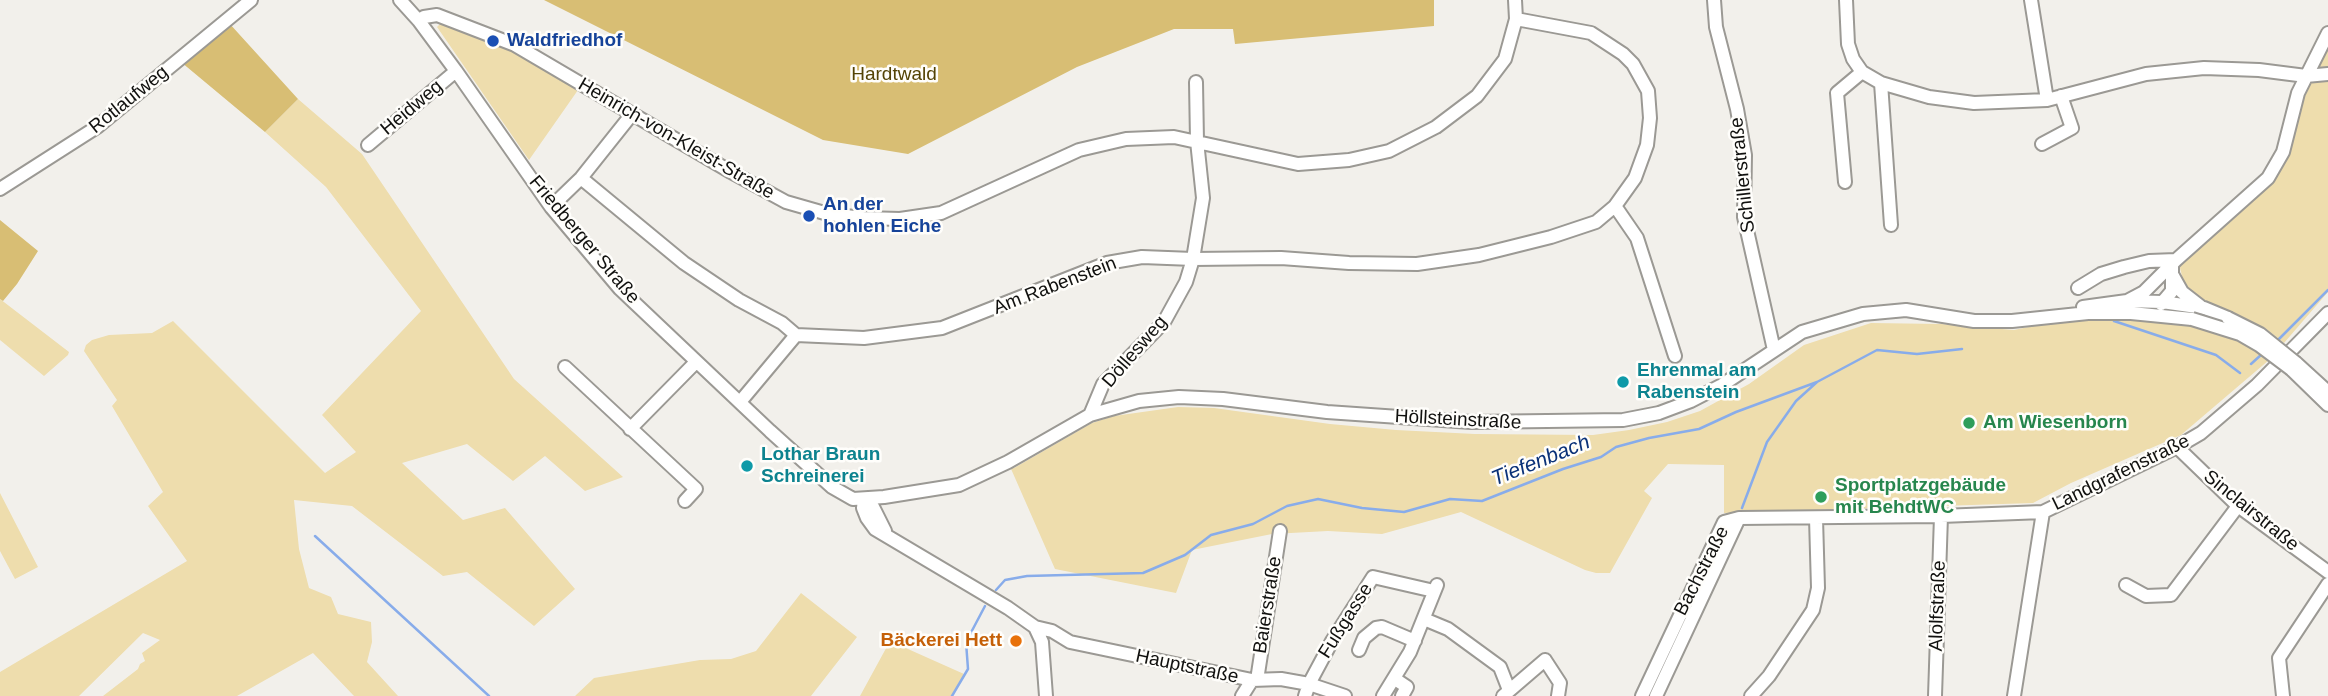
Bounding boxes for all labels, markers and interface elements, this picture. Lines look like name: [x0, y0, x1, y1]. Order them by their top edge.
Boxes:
place label: Waldfriedhof: [507, 30, 622, 52]
marker: Waldfriedhof: [485, 33, 501, 49]
street label: Rotlaufweg: [85, 61, 173, 139]
park label: Hardtwald: [851, 64, 937, 86]
street label: Heinrich-von-Kleist-Straße: [574, 73, 778, 205]
street label: Heidweg: [376, 76, 448, 140]
street label: Schillerstraße: [1726, 116, 1760, 234]
street label: Friedberger Straße: [524, 171, 644, 309]
place label: An der hohlen Eiche: [823, 194, 941, 238]
marker: An der hohlen Eiche: [801, 208, 817, 224]
street label: Am Rabenstein: [990, 252, 1120, 320]
street label: Döllesweg: [1098, 311, 1172, 393]
place label: Ehrenmal am Rabenstein: [1637, 360, 1756, 404]
marker: Ehrenmal am Rabenstein: [1615, 374, 1631, 390]
street label: Höllsteinstraße: [1394, 405, 1522, 435]
place label: Am Wiesenborn: [1983, 412, 2127, 434]
marker: Am Wiesenborn: [1961, 415, 1977, 431]
water label: Tiefenbach: [1488, 430, 1594, 492]
street label: Landgrafenstraße: [2049, 430, 2193, 516]
place label: Lothar Braun Schreinerei: [761, 444, 880, 488]
marker: Lothar Braun Schreinerei: [739, 458, 755, 474]
street label: Sinclairstraße: [2199, 466, 2303, 556]
place label: Sportplatzgebäude mit BehdtWC: [1835, 475, 2006, 519]
marker: Sportplatzgebäude mit BehdtWC: [1813, 489, 1829, 505]
street label: Bachstraße: [1670, 523, 1734, 619]
street label: Baierstraße: [1249, 555, 1287, 655]
street label: Alolfstraße: [1925, 560, 1951, 652]
street label: Fußgasse: [1314, 579, 1378, 663]
place label: Bäckerei Hett: [881, 630, 1002, 652]
marker: Bäckerei Hett: [1008, 633, 1024, 649]
street label: Hauptstraße: [1133, 645, 1241, 689]

